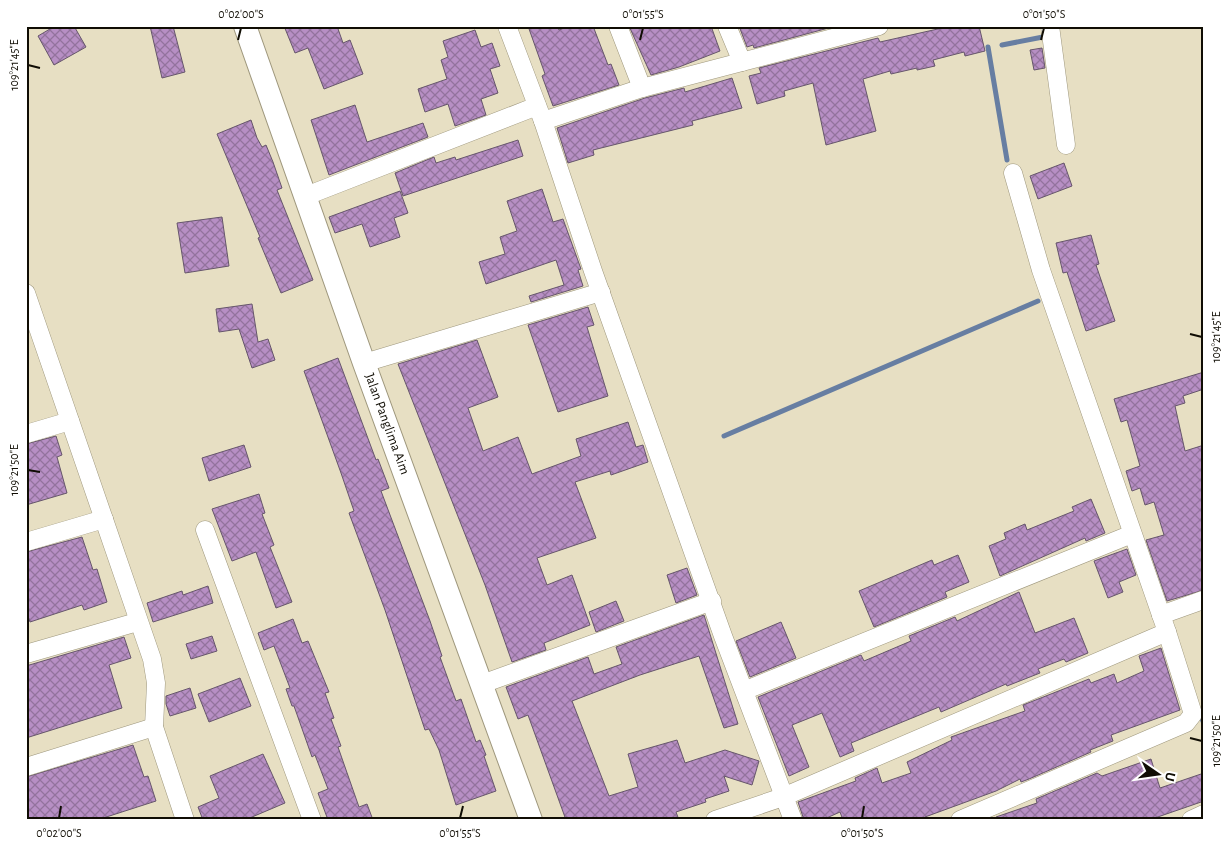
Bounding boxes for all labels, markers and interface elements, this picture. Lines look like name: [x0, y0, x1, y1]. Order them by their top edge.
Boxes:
text: 0°02'00"S: [218, 8, 264, 20]
text: 0°01'55"S: [622, 8, 664, 20]
text: 0°01'50"S: [1023, 8, 1066, 20]
text: 109°21'45"E: [8, 39, 20, 91]
text: 109°21'45"E: [1210, 311, 1222, 363]
street label: Jalan Panglima Aim: [362, 372, 412, 476]
text: 109°21'50"E: [8, 444, 20, 496]
text: 109°21'50"E: [1210, 715, 1222, 767]
north arrow: [1132, 748, 1182, 798]
text: U: [1162, 771, 1178, 783]
text: 0°02'00"S: [36, 827, 82, 839]
text: 0°01'55"S: [439, 827, 481, 839]
text: 0°01'50"S: [841, 827, 884, 839]

